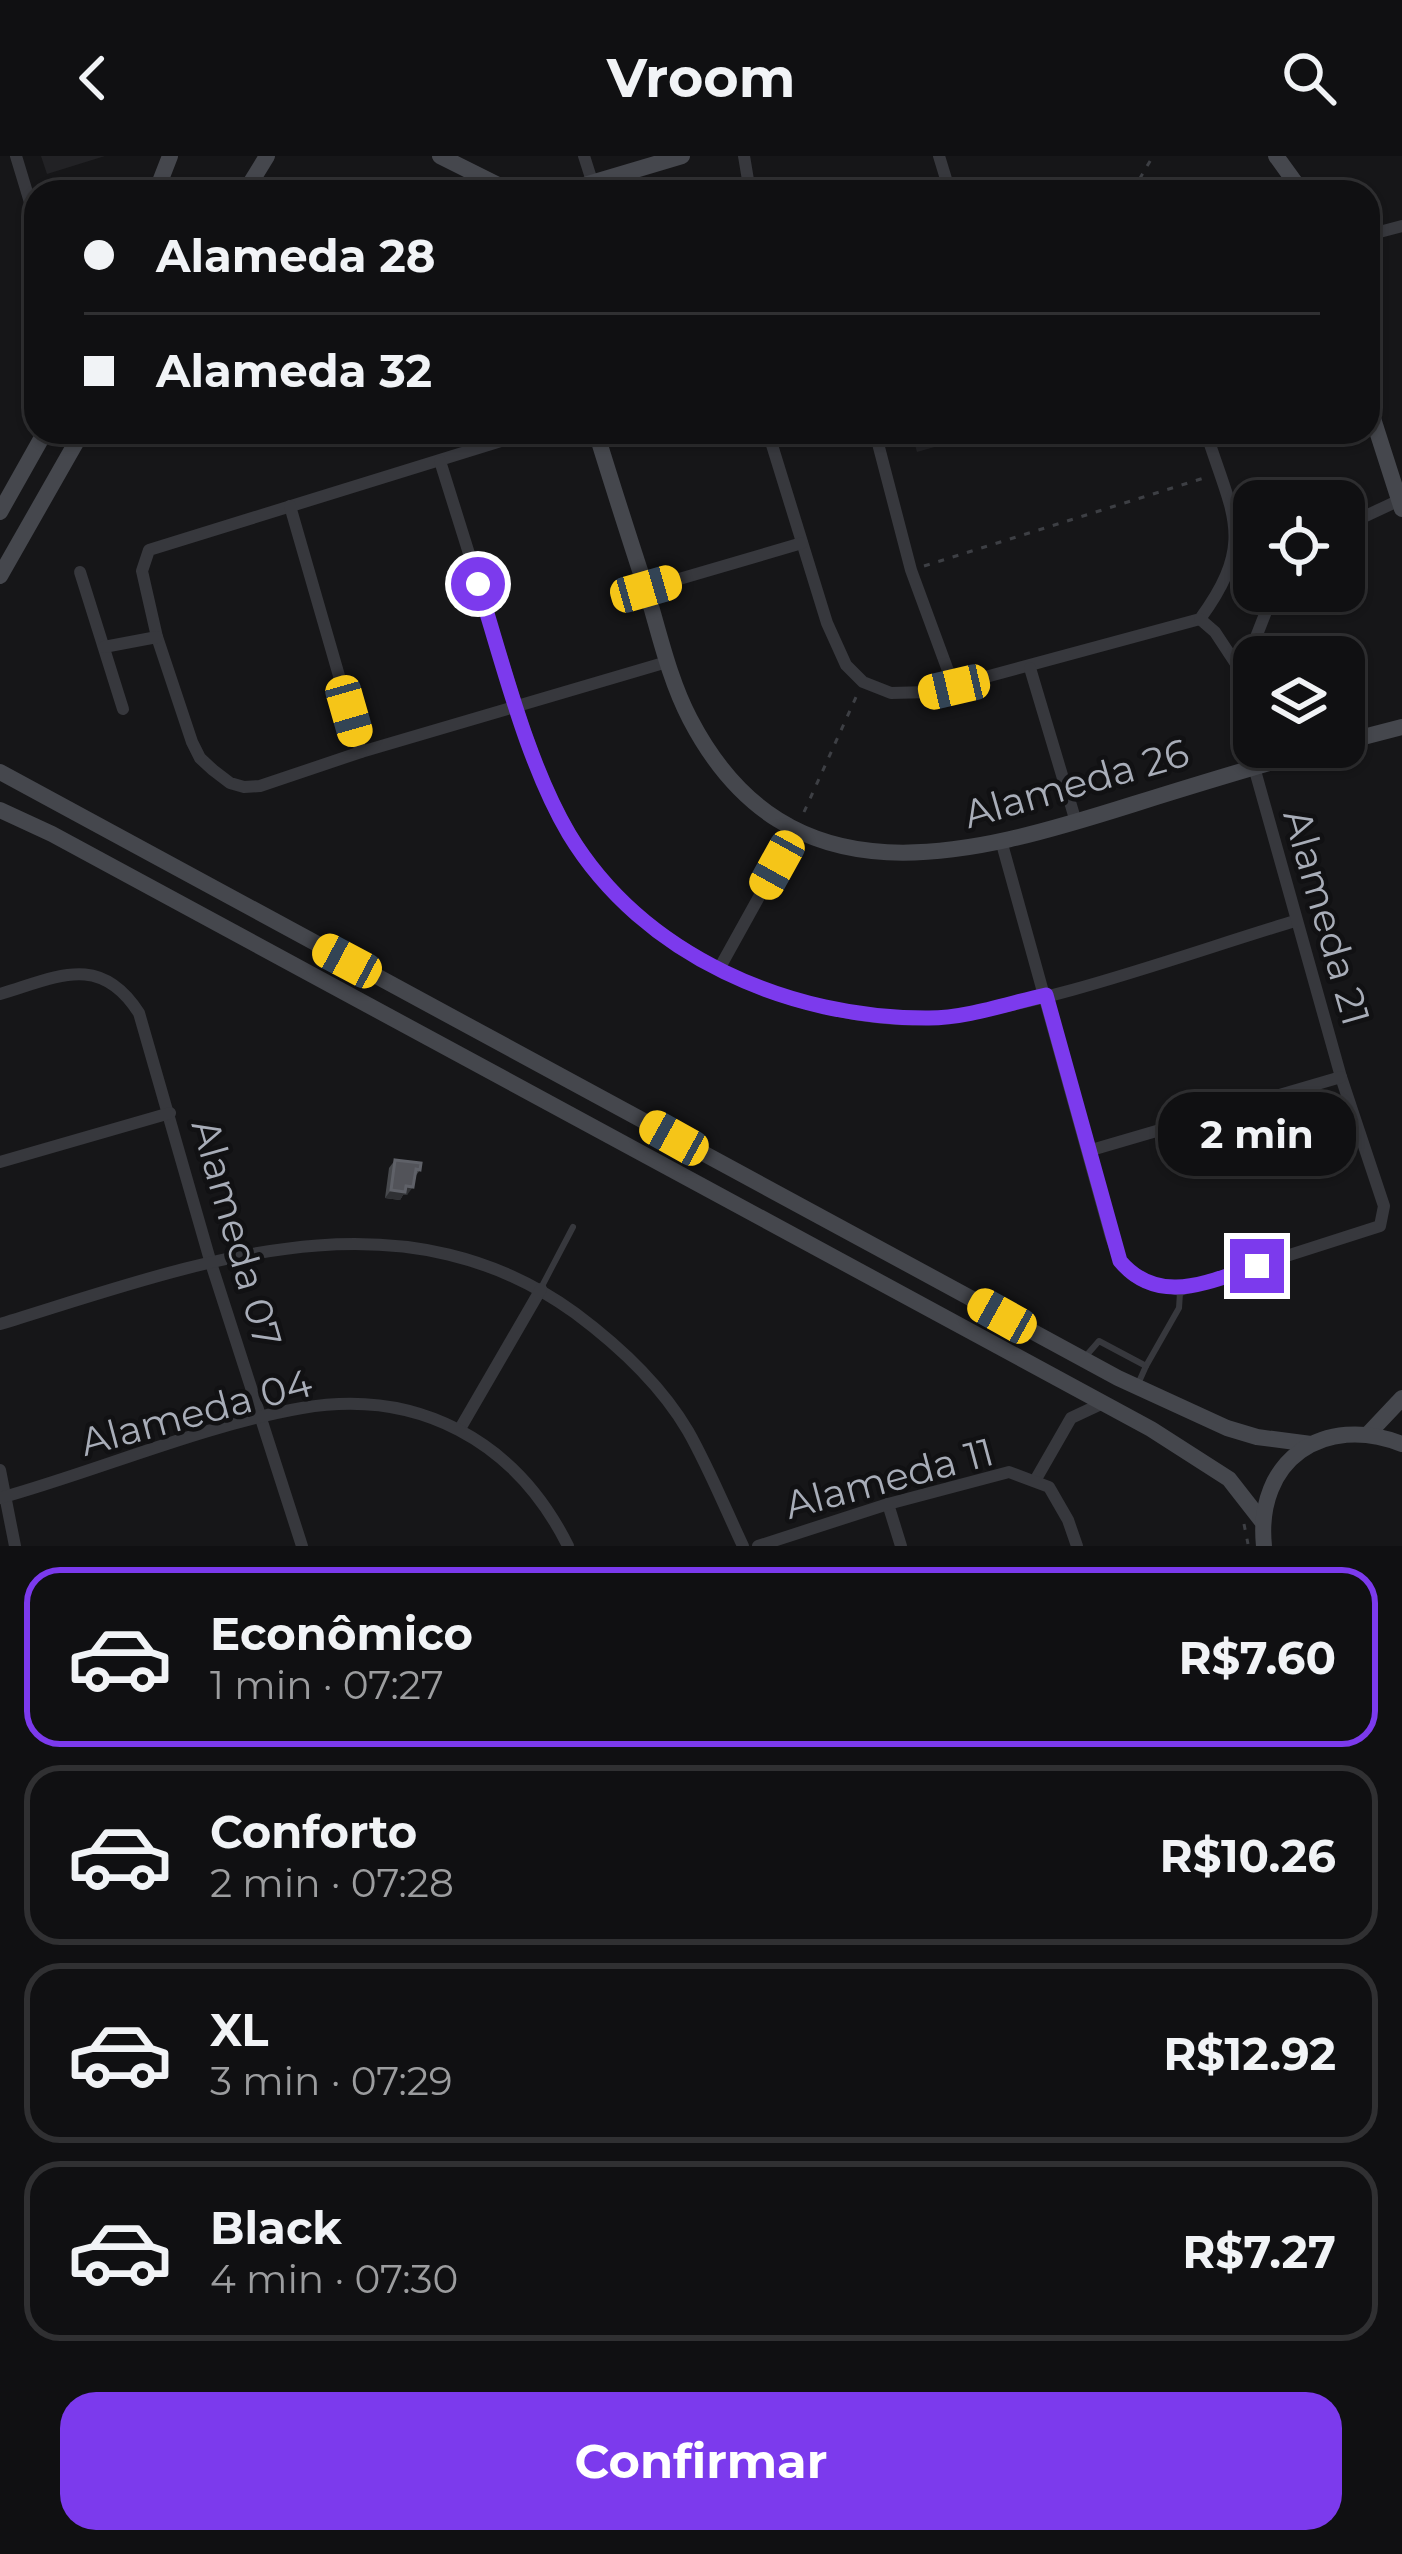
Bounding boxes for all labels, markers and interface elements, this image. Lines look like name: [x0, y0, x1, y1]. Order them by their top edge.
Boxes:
icon: back: [60, 45, 126, 111]
text: Vroom: [607, 45, 795, 111]
icon: search: [1276, 45, 1342, 111]
text: Alameda 28: [156, 228, 435, 283]
text: Alameda 32: [156, 343, 432, 398]
map controls: [1233, 480, 1365, 768]
button: locate: [1233, 480, 1365, 612]
route start: [451, 557, 505, 611]
car: [606, 562, 686, 616]
button: layers: [1233, 636, 1365, 768]
car: [915, 661, 993, 713]
car: [322, 671, 376, 751]
street label: Alameda 26: [958, 728, 1194, 838]
street label: Alameda 21: [1273, 804, 1381, 1030]
car: [744, 825, 810, 905]
car: [307, 928, 387, 994]
callout: 2 min: [1158, 1092, 1356, 1176]
car: [634, 1105, 714, 1171]
text: 2 min: [1200, 1110, 1314, 1158]
street label: Alameda 07: [182, 1114, 292, 1352]
route end: [1230, 1239, 1284, 1293]
car: [962, 1283, 1042, 1349]
street label: Alameda 04: [75, 1358, 317, 1466]
street label: Alameda 11: [779, 1427, 999, 1529]
icon: car: [66, 1603, 174, 1711]
text: Econômico: [210, 1606, 473, 1661]
text: R$7.60: [1179, 1630, 1336, 1685]
text: 1 min · 07:27: [210, 1661, 444, 1709]
icon: car: [66, 1801, 174, 1909]
text: Conforto: [210, 1804, 417, 1859]
text: R$10.26: [1160, 1828, 1336, 1883]
text: 2 min · 07:28: [210, 1859, 454, 1907]
icon: car: [66, 1999, 174, 2107]
text: XL: [210, 2002, 268, 2057]
text: R$12.92: [1163, 2026, 1336, 2081]
text: 3 min · 07:29: [210, 2057, 453, 2105]
icon: car: [66, 2197, 174, 2305]
text: Black: [210, 2200, 342, 2255]
text: R$7.27: [1182, 2224, 1336, 2279]
text: 4 min · 07:30: [210, 2255, 458, 2303]
button: Confirmar: [60, 2392, 1342, 2530]

